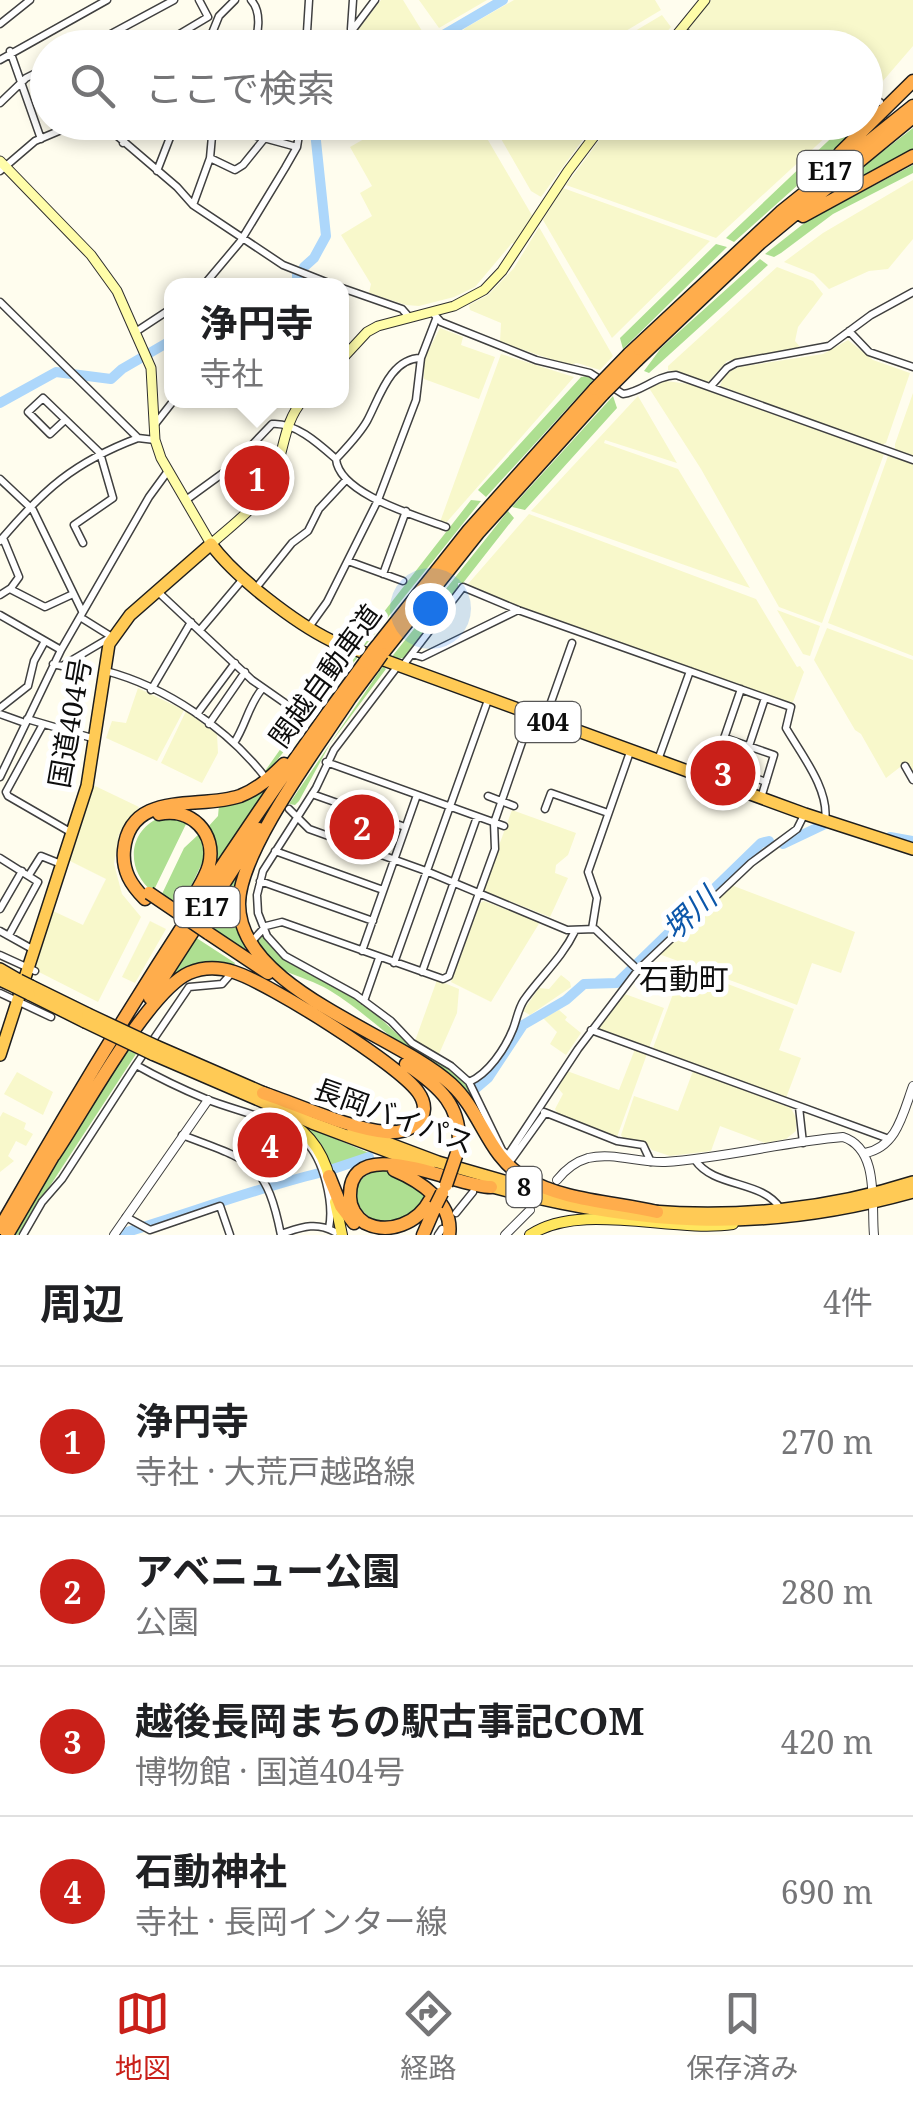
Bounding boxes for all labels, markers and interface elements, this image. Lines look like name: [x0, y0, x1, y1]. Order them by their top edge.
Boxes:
search box: [30, 30, 883, 140]
icon: search: [65, 58, 120, 113]
text: ここで検索: [145, 61, 335, 113]
road number: E17: [798, 151, 862, 191]
popup: [164, 278, 349, 408]
text: 浄円寺: [199, 296, 314, 348]
text: 寺社: [199, 351, 264, 394]
pin: 1: [224, 440, 290, 516]
your location: [405, 583, 456, 634]
street label: 関越自動車道: [259, 596, 389, 755]
street label: 国道404号: [39, 655, 99, 791]
road number: 404: [516, 702, 580, 742]
pin: 3: [690, 736, 756, 810]
pin: 2: [330, 790, 394, 864]
water label: 堺川: [653, 875, 727, 948]
road number: E17: [174, 887, 240, 927]
district label: 石動町: [639, 958, 729, 999]
street label: 長岡バイパス: [309, 1069, 480, 1162]
pin: 4: [238, 1108, 302, 1182]
road number: 8: [506, 1167, 542, 1207]
text: 周辺: [40, 1274, 124, 1331]
text: 4件: [823, 1280, 873, 1323]
text: 浄円寺: [135, 1394, 249, 1446]
text: 1: [63, 1420, 82, 1463]
text: 270 m: [781, 1420, 873, 1463]
text: 寺社 · 大荒戸越路線: [135, 1449, 416, 1492]
text: アベニュー公園: [135, 1544, 400, 1596]
text: 2: [63, 1570, 82, 1613]
text: 280 m: [781, 1570, 873, 1613]
text: 公園: [135, 1599, 199, 1642]
text: 越後長岡まちの駅古事記COM: [135, 1694, 645, 1746]
text: 3: [63, 1720, 82, 1763]
text: 420 m: [781, 1720, 873, 1763]
text: 博物館 · 国道404号: [135, 1749, 405, 1792]
text: 石動神社: [135, 1844, 287, 1896]
text: 4: [63, 1870, 82, 1913]
text: 690 m: [781, 1870, 873, 1913]
text: 寺社 · 長岡インター線: [135, 1899, 448, 1942]
tab: 地図: [115, 1986, 171, 2086]
tab: 経路: [400, 1986, 456, 2086]
tab: 保存済み: [686, 1986, 798, 2086]

